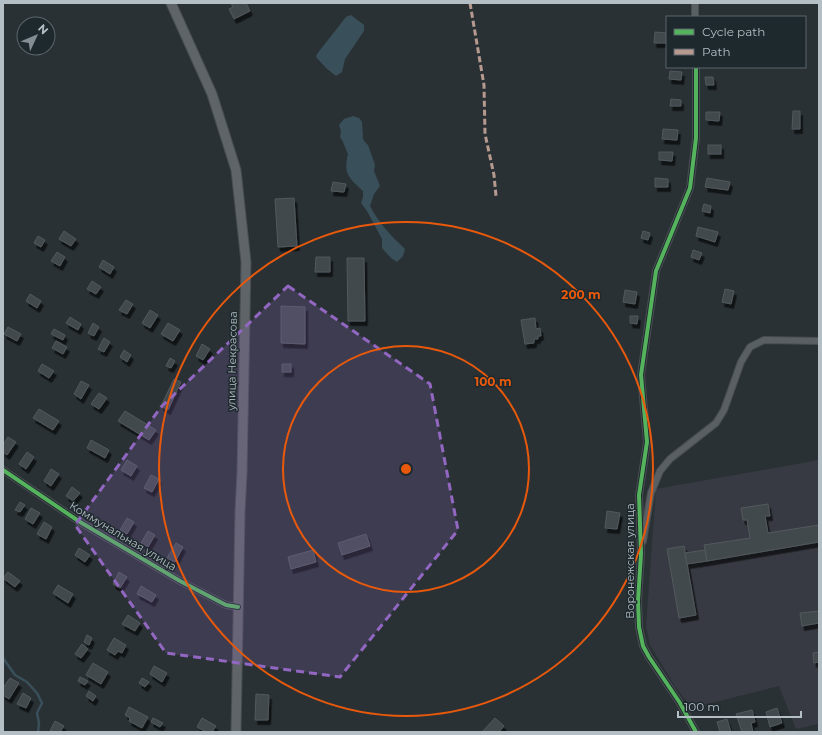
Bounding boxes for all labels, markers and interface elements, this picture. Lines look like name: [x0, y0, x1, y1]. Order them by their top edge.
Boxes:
north arrow: [16, 16, 56, 56]
legend: [666, 16, 806, 68]
text: N: [35, 21, 51, 37]
text: Cycle path: [702, 24, 765, 39]
text: Path: [702, 44, 731, 59]
text: 200 m: [561, 287, 601, 302]
street label: улица Некрасова: [224, 311, 240, 412]
text: 100 m: [475, 374, 511, 389]
centre of rings: [399, 462, 413, 476]
street label: Коммунальная улица: [67, 498, 179, 574]
street label: Воронежская улица: [623, 503, 637, 619]
scale bar: [678, 693, 801, 719]
text: 100 m: [684, 699, 720, 714]

